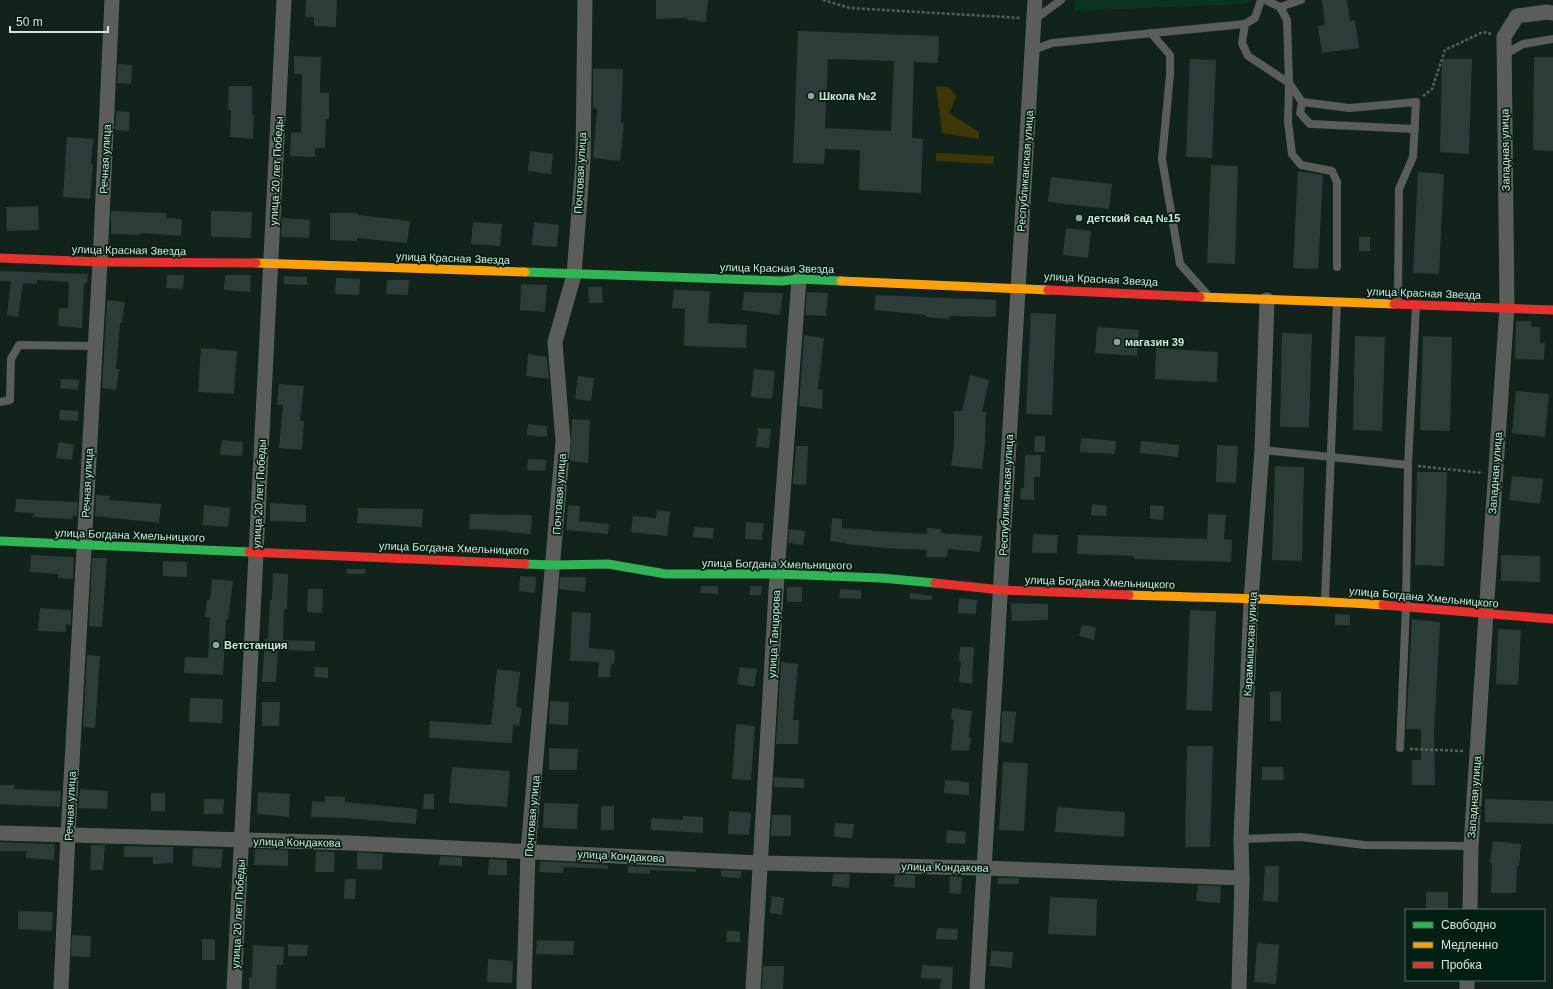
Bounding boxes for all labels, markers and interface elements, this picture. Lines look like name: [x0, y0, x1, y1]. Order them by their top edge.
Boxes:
scale bar: [10, 8, 108, 34]
text: 50 m: [16, 15, 43, 29]
place label: Школа №2: [819, 90, 876, 102]
marker: Школа №2: [806, 91, 816, 101]
street label: Западная улица: [1498, 108, 1512, 191]
street label: Республиканская улица: [1015, 109, 1035, 232]
street label: улица 20 лет Победы: [267, 116, 285, 226]
street label: Речная улица: [97, 123, 113, 194]
street label: Почтовая улица: [572, 131, 588, 214]
place label: детский сад №15: [1087, 212, 1180, 224]
marker: детский сад №15: [1074, 213, 1084, 223]
street label: улица Красная Звезда: [72, 243, 187, 257]
street label: улица Красная Звезда: [396, 250, 511, 266]
street label: улица Красная Звезда: [720, 261, 835, 275]
street label: улица Красная Звезда: [1044, 270, 1159, 288]
street label: улица Красная Звезда: [1367, 285, 1482, 301]
place label: магазин 39: [1125, 336, 1184, 348]
marker: магазин 39: [1112, 337, 1122, 347]
street label: Западная улица: [1486, 430, 1504, 515]
street label: Республиканская улица: [997, 433, 1015, 556]
street label: улица 20 лет Победы: [250, 439, 268, 549]
street label: Речная улица: [79, 447, 95, 518]
street label: Почтовая улица: [550, 452, 568, 535]
street label: улица Богдана Хмельницкого: [55, 526, 205, 544]
street label: улица Богдана Хмельницкого: [379, 539, 529, 557]
street label: улица Богдана Хмельницкого: [702, 557, 852, 571]
street label: улица Богдана Хмельницкого: [1025, 573, 1175, 591]
street label: улица Богдана Хмельницкого: [1349, 584, 1499, 610]
street label: улица Танцорова: [766, 589, 782, 678]
street label: Карамышская улица: [1241, 590, 1259, 697]
place label: Ветстанция: [224, 639, 287, 651]
marker: Ветстанция: [211, 640, 221, 650]
street label: Западная улица: [1465, 754, 1483, 839]
street label: Речная улица: [62, 770, 78, 841]
street label: Почтовая улица: [522, 774, 542, 857]
street label: улица Кондакова: [253, 835, 342, 849]
street label: улица Кондакова: [577, 848, 666, 864]
street label: улица 20 лет Победы: [229, 859, 247, 969]
street label: улица Кондакова: [901, 860, 990, 874]
legend: [1405, 909, 1545, 981]
text: Свободно: [1441, 918, 1496, 932]
text: Медленно: [1441, 938, 1498, 952]
text: Пробка: [1441, 958, 1482, 972]

